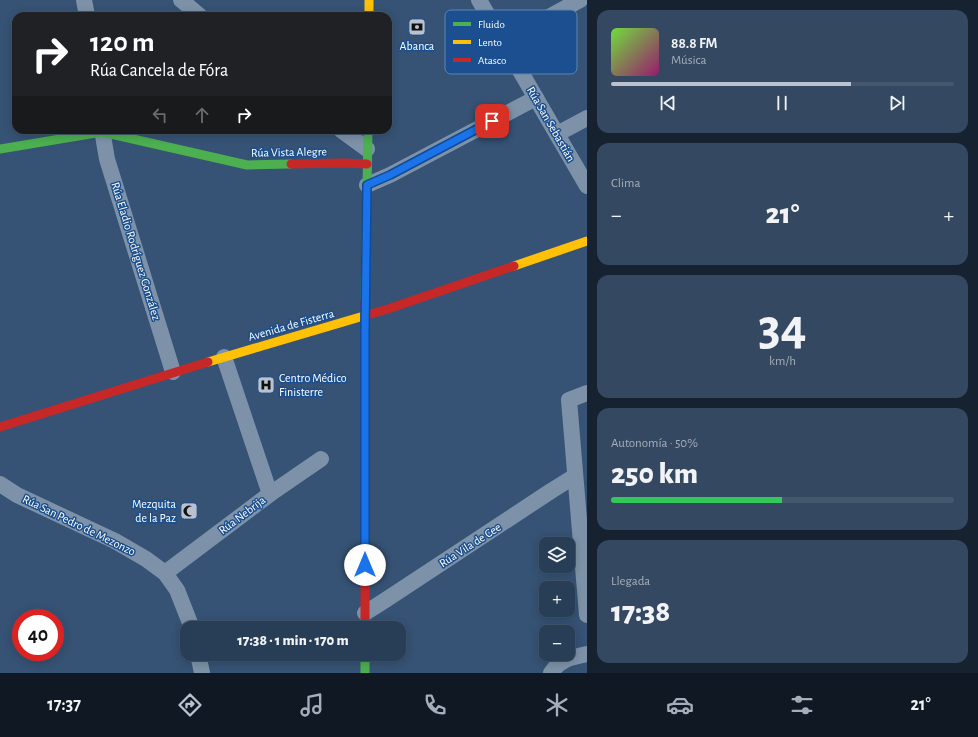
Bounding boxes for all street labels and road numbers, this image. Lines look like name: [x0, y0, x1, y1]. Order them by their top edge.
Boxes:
street label: Rúa San Sebastián: [525, 84, 577, 164]
street label: Rúa Vista Alegre: [251, 145, 327, 159]
street label: Rúa Eladio Rodríguez González: [109, 181, 163, 322]
street label: Avenida de Fisterra: [247, 307, 336, 343]
street label: Rúa San Pedro de Mezonzo: [21, 492, 138, 558]
street label: Rúa Nebrija: [216, 493, 269, 537]
street label: Rúa Vila de Cee: [437, 521, 503, 569]

